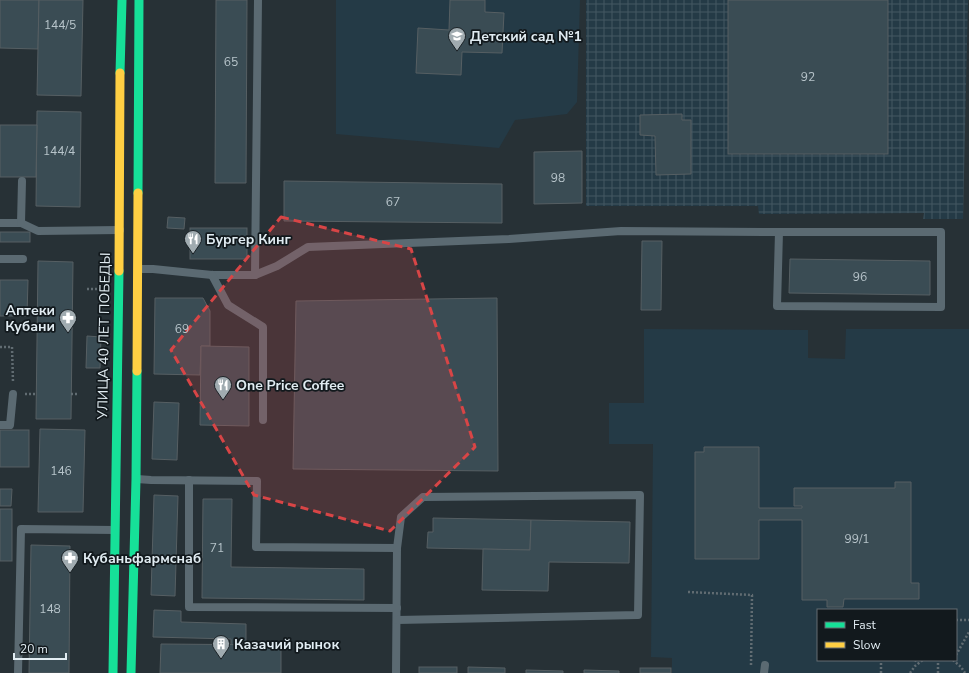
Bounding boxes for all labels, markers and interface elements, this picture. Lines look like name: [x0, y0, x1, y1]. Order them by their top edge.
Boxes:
house number: 144/5: [44, 17, 76, 33]
school or university icon: Детский сад №1: [447, 26, 467, 51]
place label: Детский сад №1: [470, 27, 582, 46]
house number: 65: [224, 54, 238, 70]
house number: 92: [801, 69, 815, 85]
house number: 144/4: [43, 143, 75, 159]
house number: 98: [551, 170, 565, 186]
house number: 67: [386, 194, 400, 210]
restaurant icon: Бургер Кинг: [183, 229, 203, 254]
place label: Бургер Кинг: [206, 230, 292, 249]
street label: УЛИЦА 40 ЛЕТ ПОБЕДЫ: [93, 252, 115, 421]
house number: 96: [853, 269, 867, 285]
place label: Аптеки Кубани: [5, 301, 55, 336]
pharmacy icon: Аптеки Кубани: [58, 308, 78, 333]
house number: 69: [175, 321, 189, 337]
restaurant icon: One Price Coffee: [213, 375, 233, 400]
place label: One Price Coffee: [236, 376, 345, 395]
house number: 146: [50, 463, 72, 479]
house number: 99/1: [845, 531, 870, 547]
house number: 71: [210, 540, 224, 556]
pharmacy icon: Кубаньфармснаб: [60, 548, 80, 573]
place label: Кубаньфармснаб: [83, 549, 201, 568]
house number: 148: [39, 601, 61, 617]
legend: [817, 609, 957, 661]
text: Fast: [853, 617, 876, 633]
building icon: Казачий рынок: [211, 634, 231, 659]
scale bar: [14, 635, 66, 661]
place label: Казачий рынок: [234, 635, 339, 654]
text: Slow: [853, 637, 881, 653]
text: 20 m: [20, 641, 48, 657]

